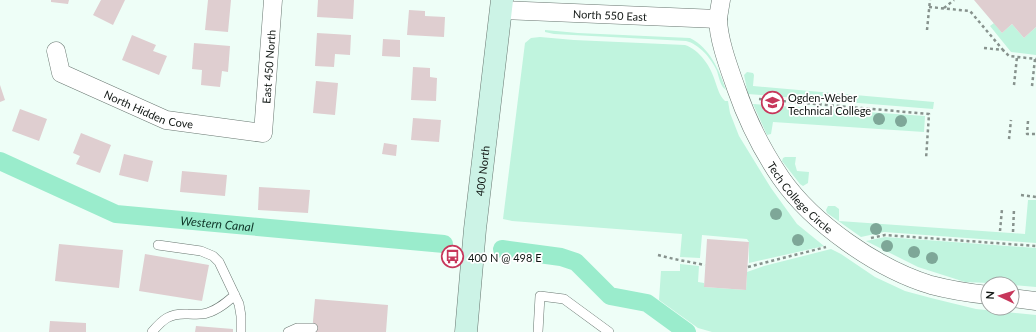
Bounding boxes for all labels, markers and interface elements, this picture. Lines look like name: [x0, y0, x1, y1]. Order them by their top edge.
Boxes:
street label: North 550 East: [573, 6, 647, 23]
street label: East 450 North: [259, 29, 277, 104]
street label: North Hidden Cove: [102, 87, 194, 130]
school or university icon: Ogden-Weber Technical College: [759, 90, 785, 116]
place label: Ogden-Weber Technical College: [788, 91, 871, 117]
street label: 400 North: [472, 145, 491, 197]
street label: Tech College Circle: [765, 159, 836, 235]
water label: Western Canal: [180, 212, 255, 234]
bus stop icon: 400 N @ 498 E: [440, 244, 466, 270]
place label: 400 N @ 498 E: [468, 251, 542, 264]
north arrow: [980, 276, 1020, 316]
text: N: [983, 291, 996, 300]

